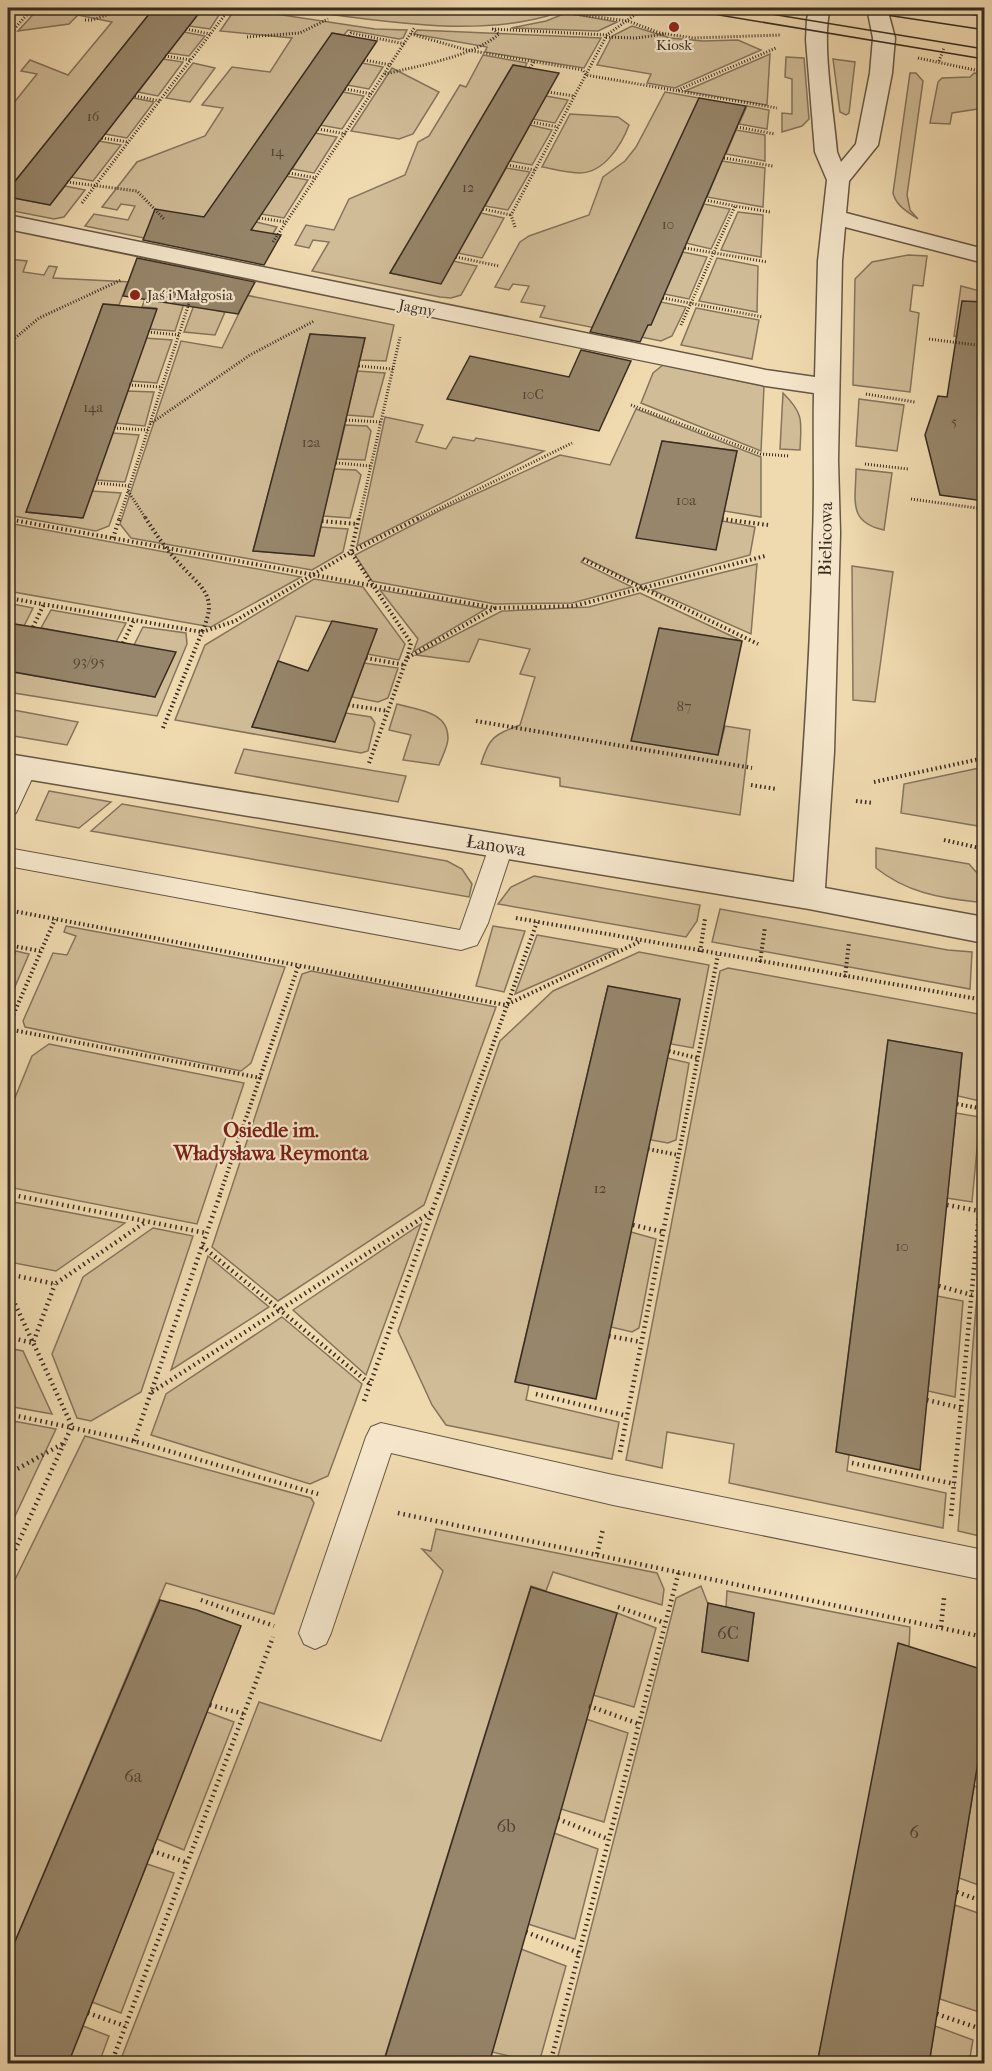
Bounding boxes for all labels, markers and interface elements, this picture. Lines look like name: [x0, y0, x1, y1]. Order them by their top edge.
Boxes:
marker: Kiosk: [667, 20, 681, 34]
place label: Kiosk: [656, 36, 692, 54]
house number: 16: [87, 108, 100, 125]
house number: 14: [270, 143, 284, 160]
house number: 12: [462, 179, 474, 196]
house number: 10: [662, 216, 674, 233]
place label: Jaś i Małgosia: [146, 286, 234, 304]
marker: Jaś i Małgosia: [128, 288, 142, 302]
street label: Jagny: [396, 295, 438, 321]
house number: 10C: [522, 386, 544, 403]
house number: 14a: [83, 399, 103, 416]
house number: 5: [951, 413, 957, 430]
house number: 12a: [302, 434, 321, 451]
house number: 10a: [676, 491, 697, 509]
street label: Bielicowa: [815, 501, 837, 576]
house number: 93/95: [73, 652, 105, 670]
house number: 87: [677, 697, 691, 715]
street label: Łanowa: [465, 831, 528, 861]
district label: Osiedle im. Władysława Reymonta: [173, 1119, 369, 1165]
house number: 12: [593, 1179, 607, 1197]
house number: 10: [895, 1237, 909, 1255]
house number: 6C: [717, 1623, 739, 1644]
house number: 6a: [124, 1766, 143, 1787]
house number: 6b: [496, 1816, 516, 1837]
house number: 6: [909, 1822, 919, 1843]

